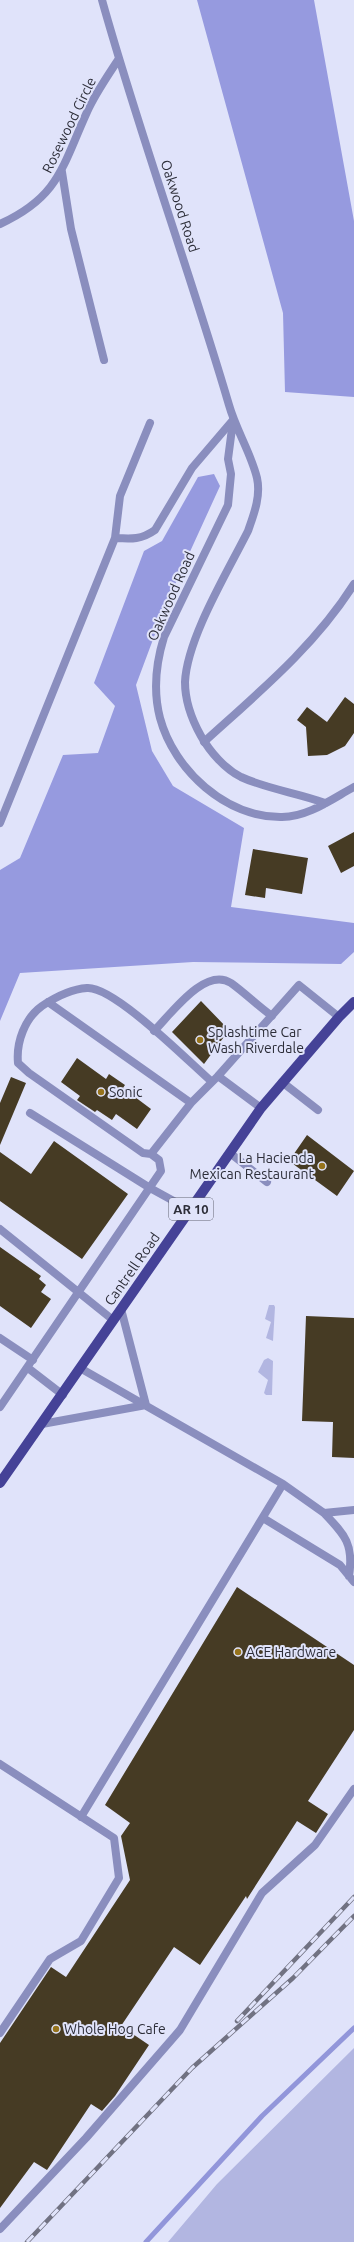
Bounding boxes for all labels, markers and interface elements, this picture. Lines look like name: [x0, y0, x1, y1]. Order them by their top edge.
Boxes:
street label: Rosewood Circle: [39, 75, 99, 175]
street label: Oakwood Road: [158, 158, 202, 254]
street label: Oakwood Road: [144, 549, 198, 643]
place label: Splashtime Car Wash Riverdale: [208, 1024, 304, 1056]
marker: Splashtime Car Wash Riverdale: [195, 1035, 205, 1045]
place label: Sonic: [109, 1084, 143, 1100]
marker: Sonic: [96, 1087, 106, 1097]
place label: La Hacienda Mexican Restaurant: [190, 1150, 314, 1182]
marker: La Hacienda Mexican Restaurant: [317, 1161, 327, 1171]
road number: AR 10: [169, 1198, 213, 1220]
street label: Cantrell Road: [101, 1230, 163, 1308]
place label: ACE Hardware: [246, 1644, 336, 1660]
marker: ACE Hardware: [233, 1647, 243, 1657]
place label: Whole Hog Cafe: [64, 2021, 166, 2037]
marker: Whole Hog Cafe: [51, 2024, 61, 2034]

